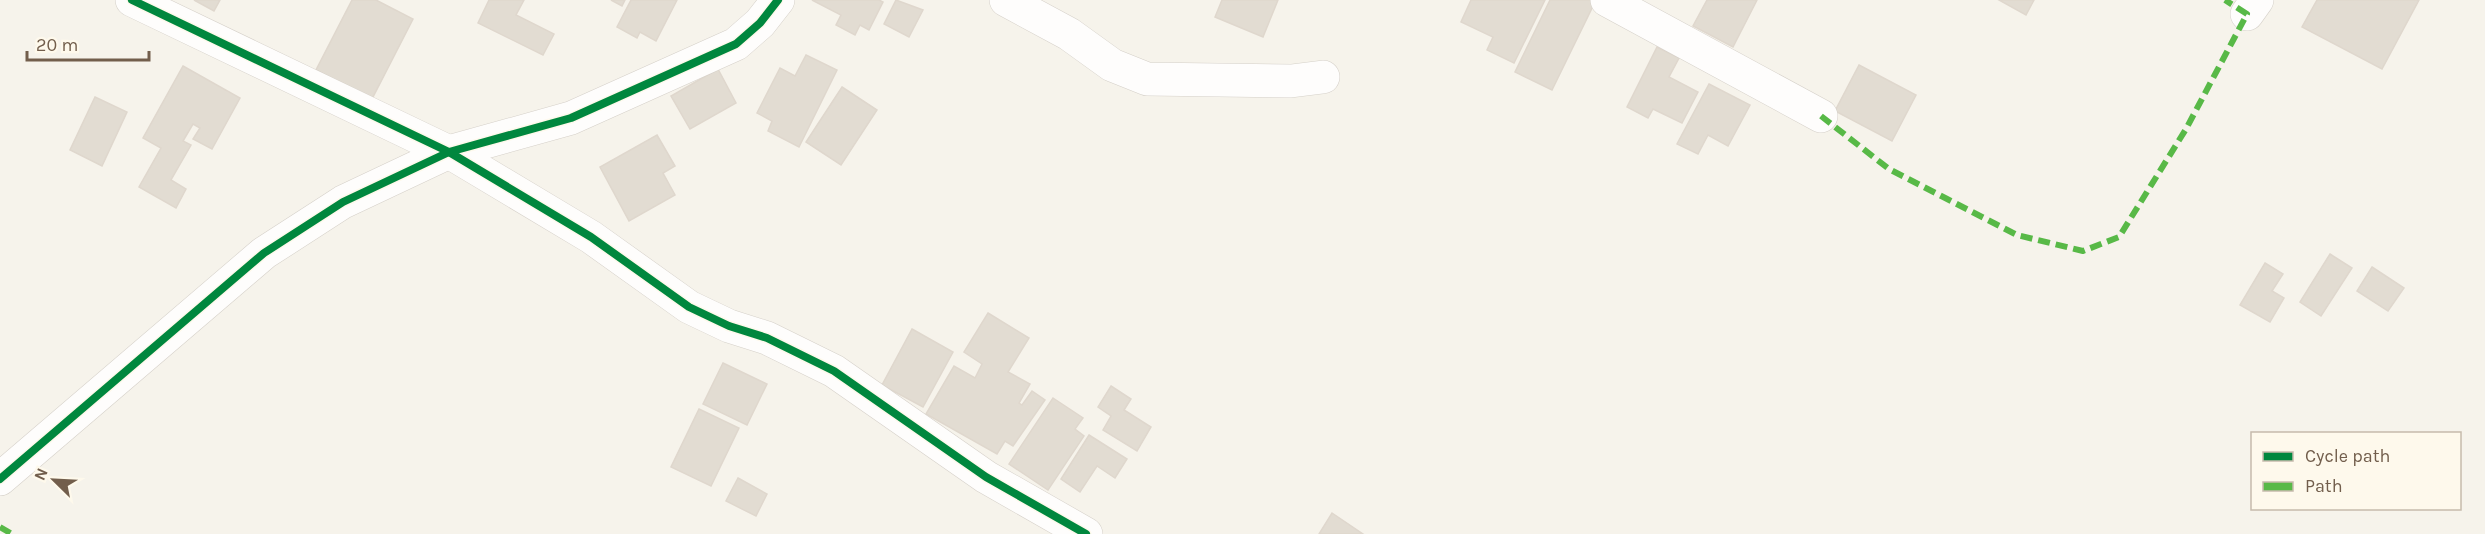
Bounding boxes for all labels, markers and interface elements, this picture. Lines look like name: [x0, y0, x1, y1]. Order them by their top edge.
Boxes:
scale bar: [27, 24, 148, 62]
text: 20 m: [36, 34, 78, 56]
legend: [2251, 432, 2461, 510]
text: Cycle path: [2305, 445, 2390, 467]
north arrow: [24, 450, 84, 510]
text: N: [30, 465, 52, 483]
text: Path: [2305, 475, 2343, 497]

